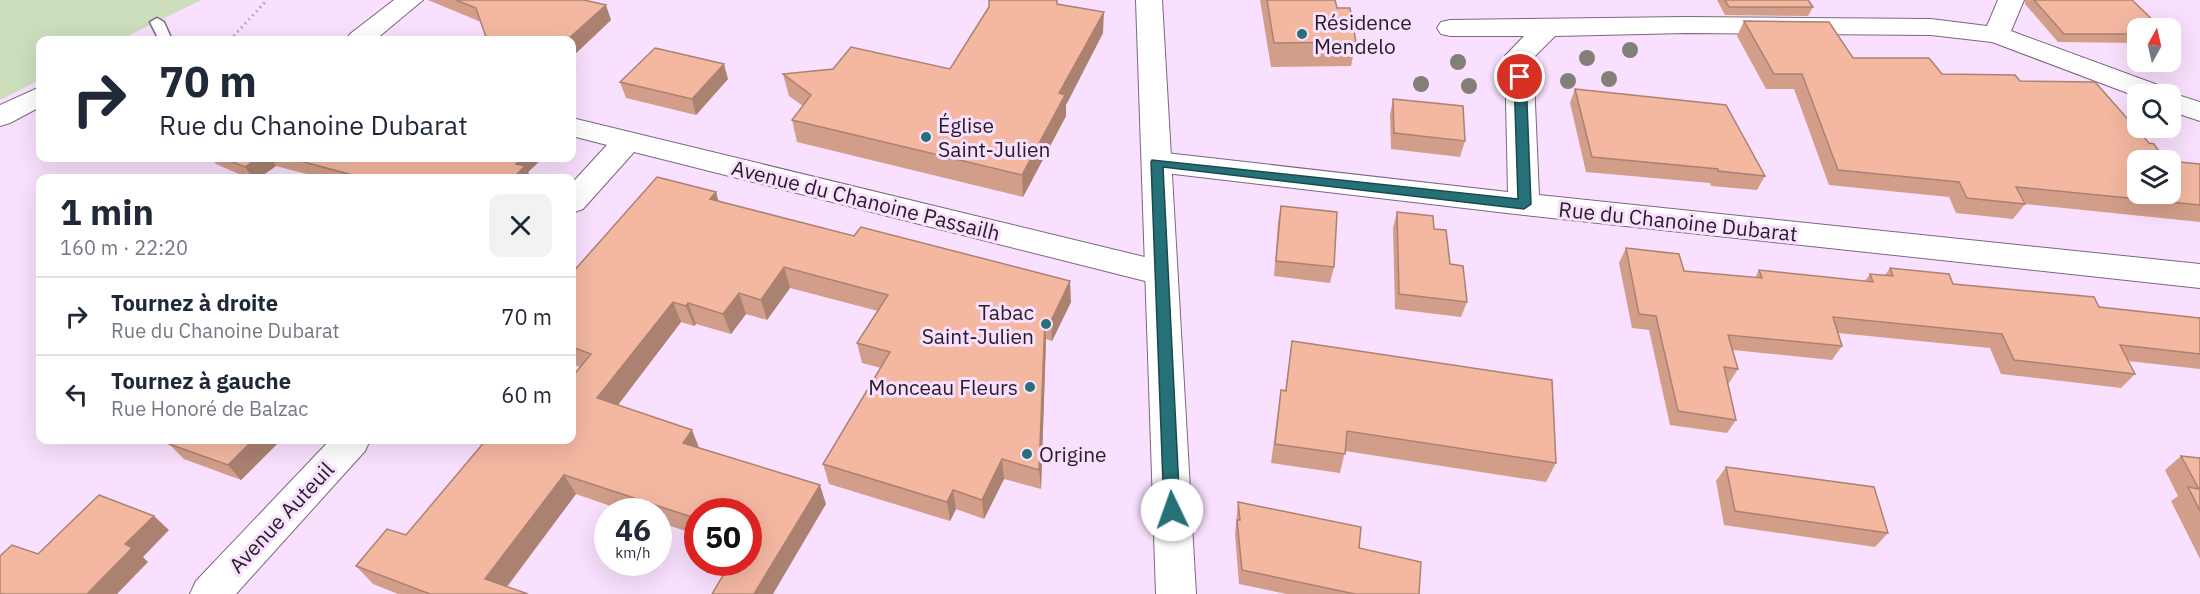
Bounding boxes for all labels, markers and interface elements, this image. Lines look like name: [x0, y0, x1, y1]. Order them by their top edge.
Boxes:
place label: Résidence Mendelo: [1314, 8, 1412, 60]
north arrow: [2127, 18, 2181, 72]
map controls: [2127, 18, 2181, 204]
marker: Résidence Mendelo: [1295, 27, 1309, 41]
pin: [1494, 51, 1545, 102]
text: 70 m: [159, 54, 257, 109]
icon: right: [60, 60, 138, 138]
icon: arrive: [1503, 60, 1536, 93]
button: search: [2127, 84, 2181, 138]
text: Rue du Chanoine Dubarat: [159, 107, 468, 142]
place label: Église Saint-Julien: [938, 111, 1050, 163]
marker: Église Saint-Julien: [919, 130, 933, 144]
button: layers: [2127, 150, 2181, 204]
street label: Avenue du Chanoine Passailh: [729, 153, 1003, 247]
text: 1 min: [60, 188, 154, 235]
button: close: [489, 194, 552, 257]
street label: Rue du Chanoine Dubarat: [1557, 195, 1799, 247]
text: 160 m · 22:20: [60, 234, 188, 261]
text: Tournez à droite: [111, 288, 278, 317]
place label: Tabac Saint-Julien: [922, 298, 1034, 350]
icon: right: [60, 300, 93, 333]
text: 70 m: [501, 302, 552, 331]
text: Rue du Chanoine Dubarat: [111, 317, 340, 344]
marker: Tabac Saint-Julien: [1039, 317, 1053, 331]
text: Tournez à gauche: [111, 366, 291, 395]
place label: Monceau Fleurs: [868, 373, 1018, 401]
icon: left: [60, 378, 93, 411]
text: 60 m: [501, 380, 552, 409]
marker: Monceau Fleurs: [1023, 380, 1037, 394]
text: Rue Honoré de Balzac: [111, 395, 308, 422]
place label: Origine: [1039, 440, 1107, 468]
marker: Origine: [1020, 447, 1034, 461]
street label: Avenue Auteuil: [222, 455, 340, 579]
position arrow: [1140, 478, 1204, 542]
speed limit sign: 50: [684, 498, 762, 576]
text: 46: [615, 510, 651, 549]
text: km/h: [615, 543, 651, 562]

